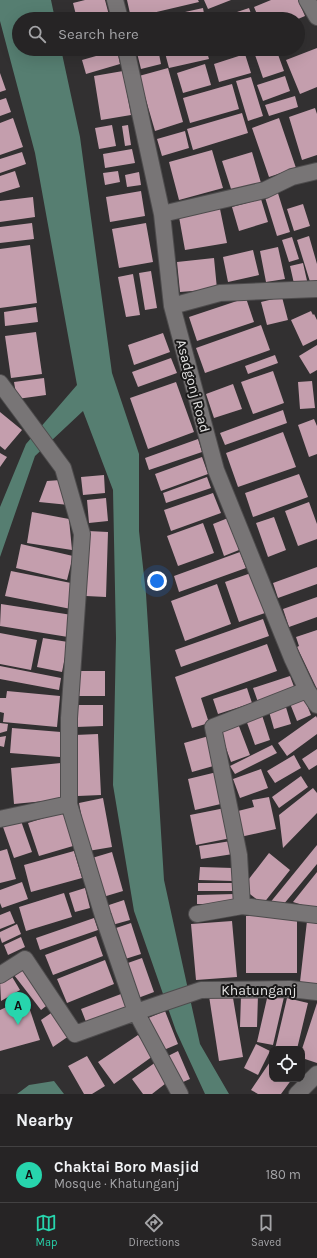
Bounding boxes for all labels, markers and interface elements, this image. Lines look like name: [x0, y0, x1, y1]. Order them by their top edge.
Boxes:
search box: [12, 12, 305, 56]
icon: search: [26, 23, 48, 45]
text: Search here: [58, 25, 139, 43]
street label: Asadgonj Road: [172, 338, 214, 434]
your location: [147, 571, 167, 591]
street label: Khatunganj: [221, 982, 297, 999]
pin: A: [5, 992, 31, 1025]
map controls: [269, 1046, 305, 1082]
button: locate: [269, 1046, 305, 1082]
text: Nearby: [16, 1110, 73, 1130]
text: Chaktai Boro Masjid: [54, 1158, 199, 1176]
text: A: [25, 1167, 33, 1182]
text: 180 m: [266, 1167, 301, 1182]
text: Mosque · Khatunganj: [54, 1176, 180, 1191]
tab: Map: [35, 1212, 57, 1249]
tab: Directions: [128, 1212, 180, 1249]
tab: Saved: [251, 1212, 282, 1249]

